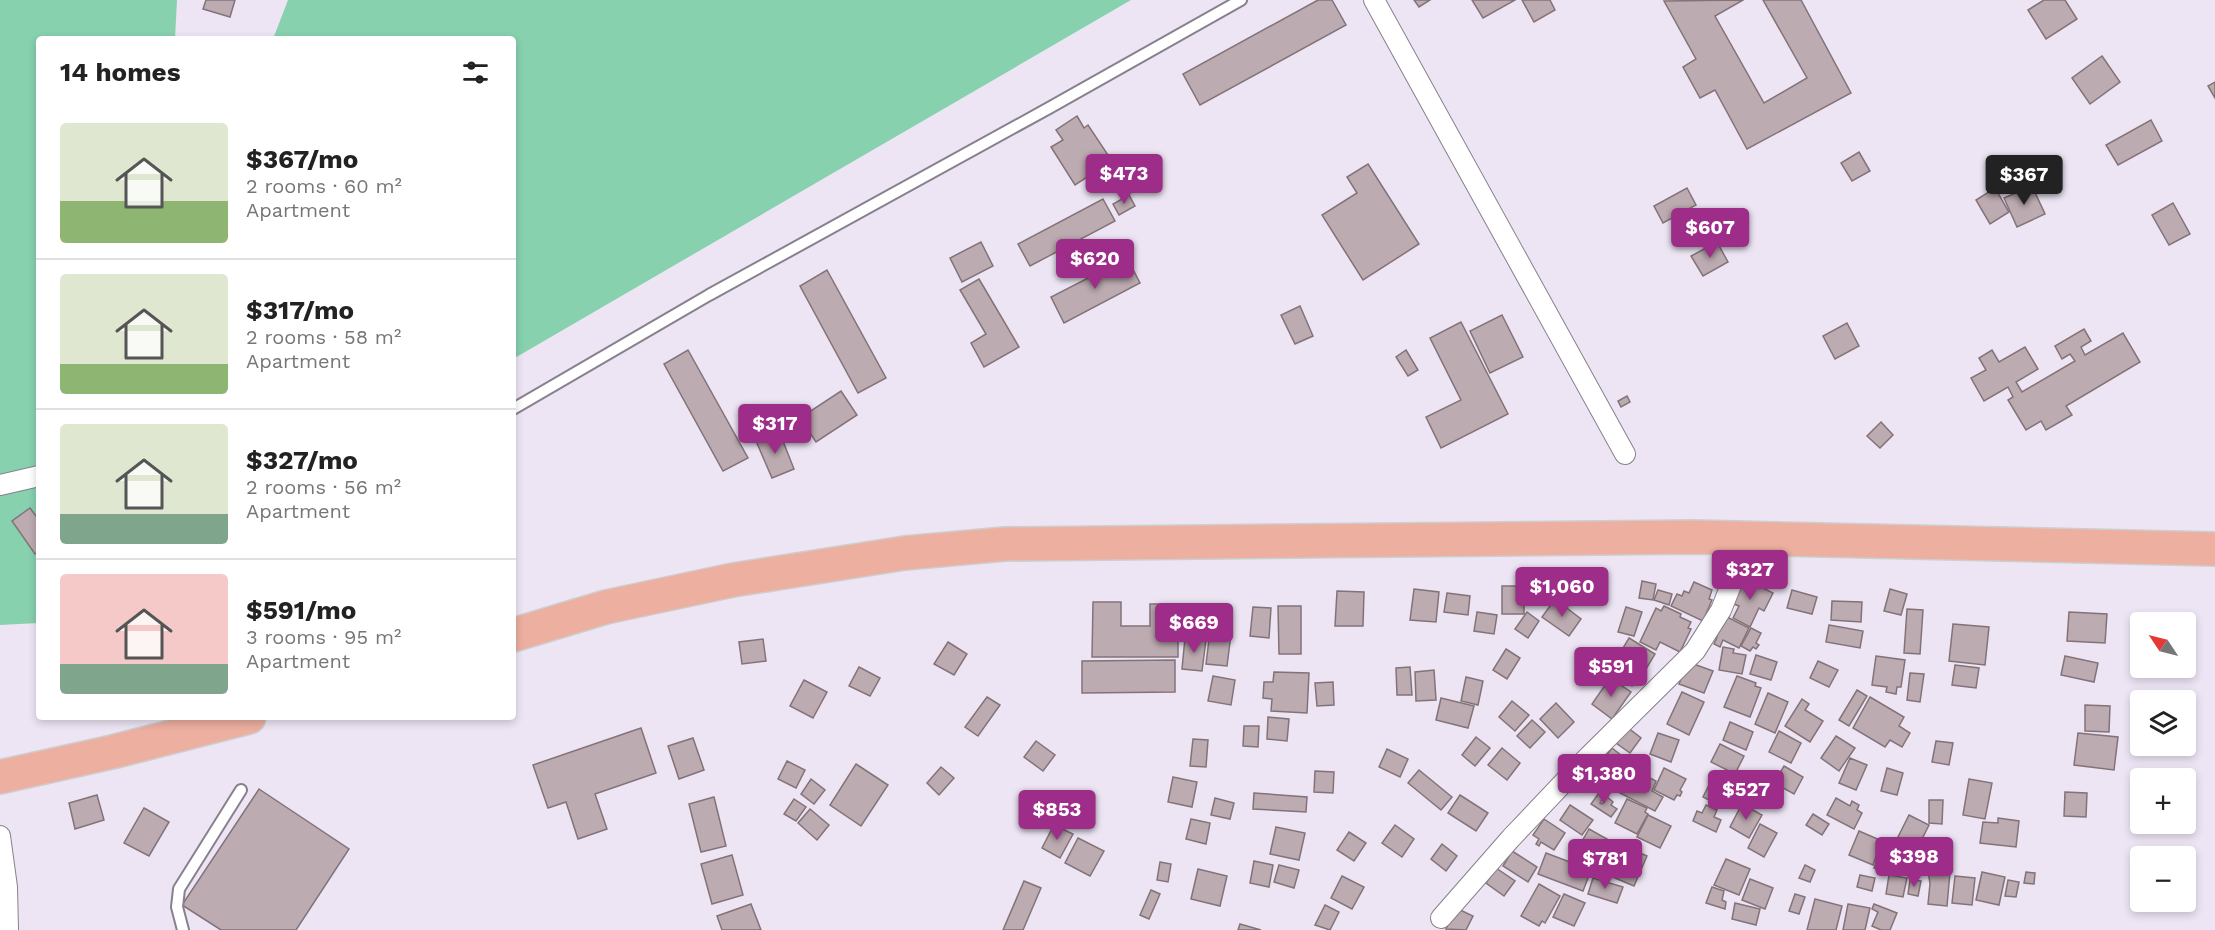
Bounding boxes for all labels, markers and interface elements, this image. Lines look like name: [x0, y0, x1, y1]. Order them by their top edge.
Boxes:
icon: filters: [459, 56, 492, 89]
text: 14 homes: [60, 57, 181, 87]
text: $367/mo: [246, 144, 358, 174]
icon: home: [108, 147, 180, 219]
pin: $473: [1088, 154, 1160, 205]
pin: $367: [1988, 155, 2060, 206]
text: $473: [1100, 161, 1148, 185]
text: $367: [2000, 162, 2048, 186]
text: 2 rooms · 60 m²: [246, 174, 402, 198]
text: Apartment: [246, 198, 350, 222]
pin: $607: [1674, 208, 1746, 259]
text: $607: [1685, 215, 1735, 239]
pin: $620: [1059, 239, 1131, 290]
text: $620: [1070, 246, 1120, 270]
text: $317/mo: [246, 295, 354, 325]
icon: home: [108, 298, 180, 370]
text: 2 rooms · 58 m²: [246, 325, 401, 349]
text: Apartment: [246, 349, 350, 373]
pin: $317: [739, 404, 811, 455]
text: $317: [752, 411, 798, 435]
text: $327/mo: [246, 445, 358, 475]
icon: home: [108, 448, 180, 520]
text: 2 rooms · 56 m²: [246, 475, 401, 499]
text: Apartment: [246, 499, 350, 523]
pin: $327: [1714, 550, 1786, 601]
text: $327: [1726, 557, 1774, 581]
pin: $1,060: [1513, 567, 1611, 618]
text: $1,060: [1529, 574, 1595, 598]
text: $591/mo: [246, 595, 356, 625]
icon: home: [108, 598, 180, 670]
pin: $669: [1158, 603, 1230, 654]
text: $669: [1169, 610, 1219, 634]
north arrow: [2130, 612, 2196, 678]
map controls: [2130, 612, 2196, 912]
text: 3 rooms · 95 m²: [246, 625, 401, 649]
pin: $591: [1575, 647, 1647, 698]
text: Apartment: [246, 649, 350, 673]
text: $591: [1588, 654, 1634, 678]
button: layers: [2130, 690, 2196, 756]
pin: $1,380: [1555, 754, 1653, 805]
text: $1,380: [1572, 761, 1636, 785]
button: +: [2130, 768, 2196, 834]
pin: $527: [1710, 770, 1782, 821]
text: $527: [1722, 777, 1770, 801]
pin: $853: [1021, 790, 1093, 841]
text: $853: [1033, 797, 1081, 821]
pin: $398: [1878, 837, 1950, 888]
pin: $781: [1569, 839, 1641, 890]
text: $398: [1889, 844, 1939, 868]
text: $781: [1582, 846, 1628, 870]
button: −: [2130, 846, 2196, 912]

